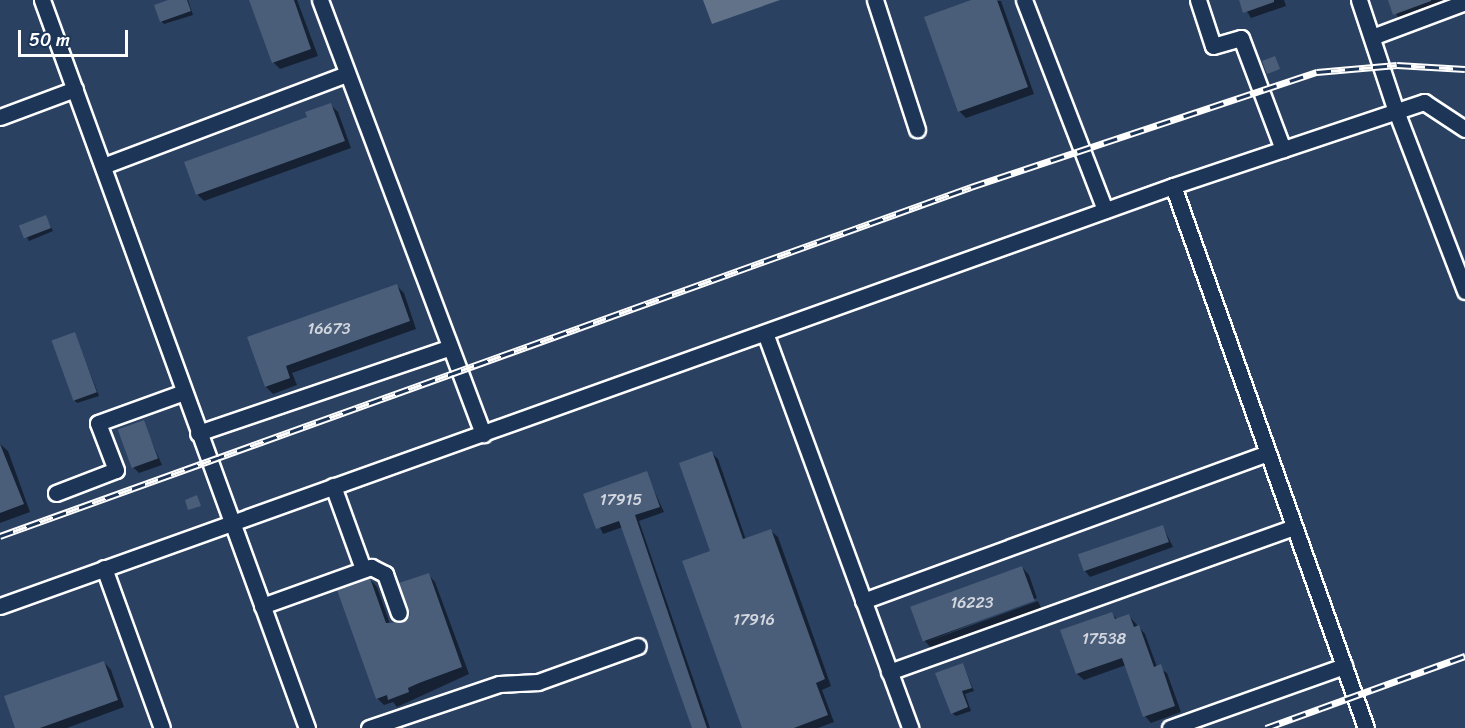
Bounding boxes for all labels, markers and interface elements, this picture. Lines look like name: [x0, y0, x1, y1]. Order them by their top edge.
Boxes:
scale bar: [21, 18, 130, 56]
text: 50 m: [29, 24, 70, 56]
house number: 16673: [308, 319, 350, 339]
house number: 17915: [600, 490, 642, 510]
house number: 16223: [950, 593, 994, 613]
house number: 17916: [733, 610, 775, 630]
house number: 17538: [1082, 629, 1126, 649]

